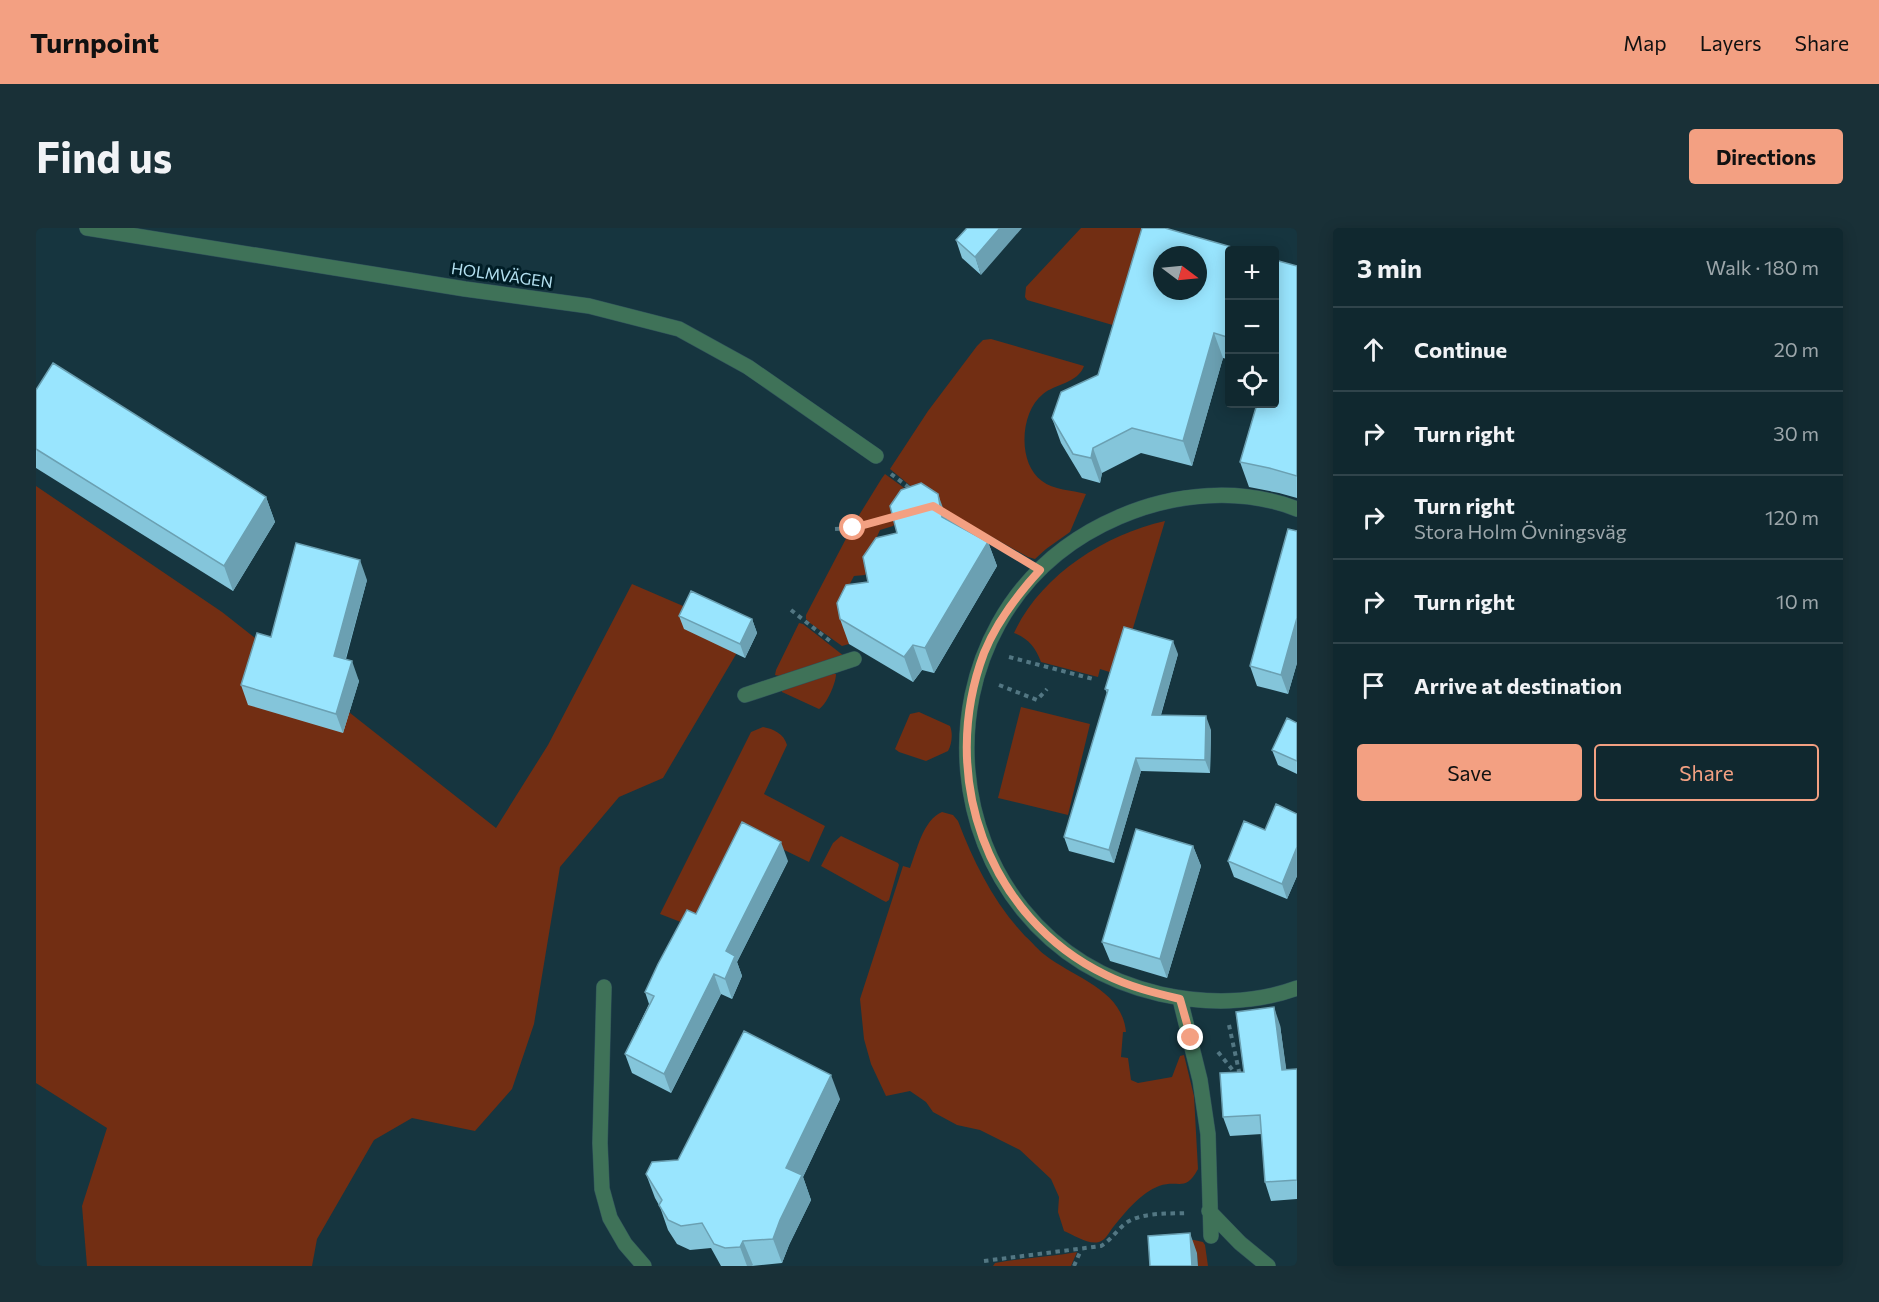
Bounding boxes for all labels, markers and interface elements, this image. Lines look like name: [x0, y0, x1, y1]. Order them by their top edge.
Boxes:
text: Turnpoint: [30, 25, 159, 59]
text: Map: [1623, 30, 1667, 55]
text: Layers: [1700, 30, 1762, 55]
text: Share: [1795, 30, 1849, 55]
button: Directions: [1689, 129, 1843, 184]
text: Find us: [36, 130, 172, 182]
north arrow: [1153, 246, 1207, 300]
map controls: [1225, 246, 1279, 408]
button: +: [1225, 246, 1279, 300]
text: 3 min: [1357, 252, 1422, 283]
text: Walk · 180 m: [1706, 255, 1819, 279]
street label: HOLMVÄGEN: [450, 258, 554, 291]
button: −: [1225, 300, 1279, 354]
icon: ahead: [1357, 333, 1390, 366]
text: Continue: [1414, 336, 1507, 363]
text: 20 m: [1774, 337, 1819, 361]
button: locate: [1225, 354, 1279, 408]
icon: right: [1357, 417, 1390, 450]
text: Turn right: [1414, 420, 1515, 447]
text: 30 m: [1773, 421, 1819, 445]
text: Turn right: [1414, 492, 1515, 519]
icon: right: [1357, 501, 1390, 534]
text: 120 m: [1765, 505, 1819, 529]
route start: [839, 514, 865, 540]
text: Stora Holm Övningsväg: [1414, 519, 1627, 543]
icon: right: [1357, 585, 1390, 618]
text: Turn right: [1414, 588, 1515, 615]
text: 10 m: [1776, 589, 1819, 613]
icon: arrive: [1357, 669, 1390, 702]
text: Arrive at destination: [1414, 672, 1622, 699]
button: Save: [1357, 744, 1582, 801]
button: Share: [1594, 744, 1819, 801]
route end: [1177, 1024, 1203, 1050]

